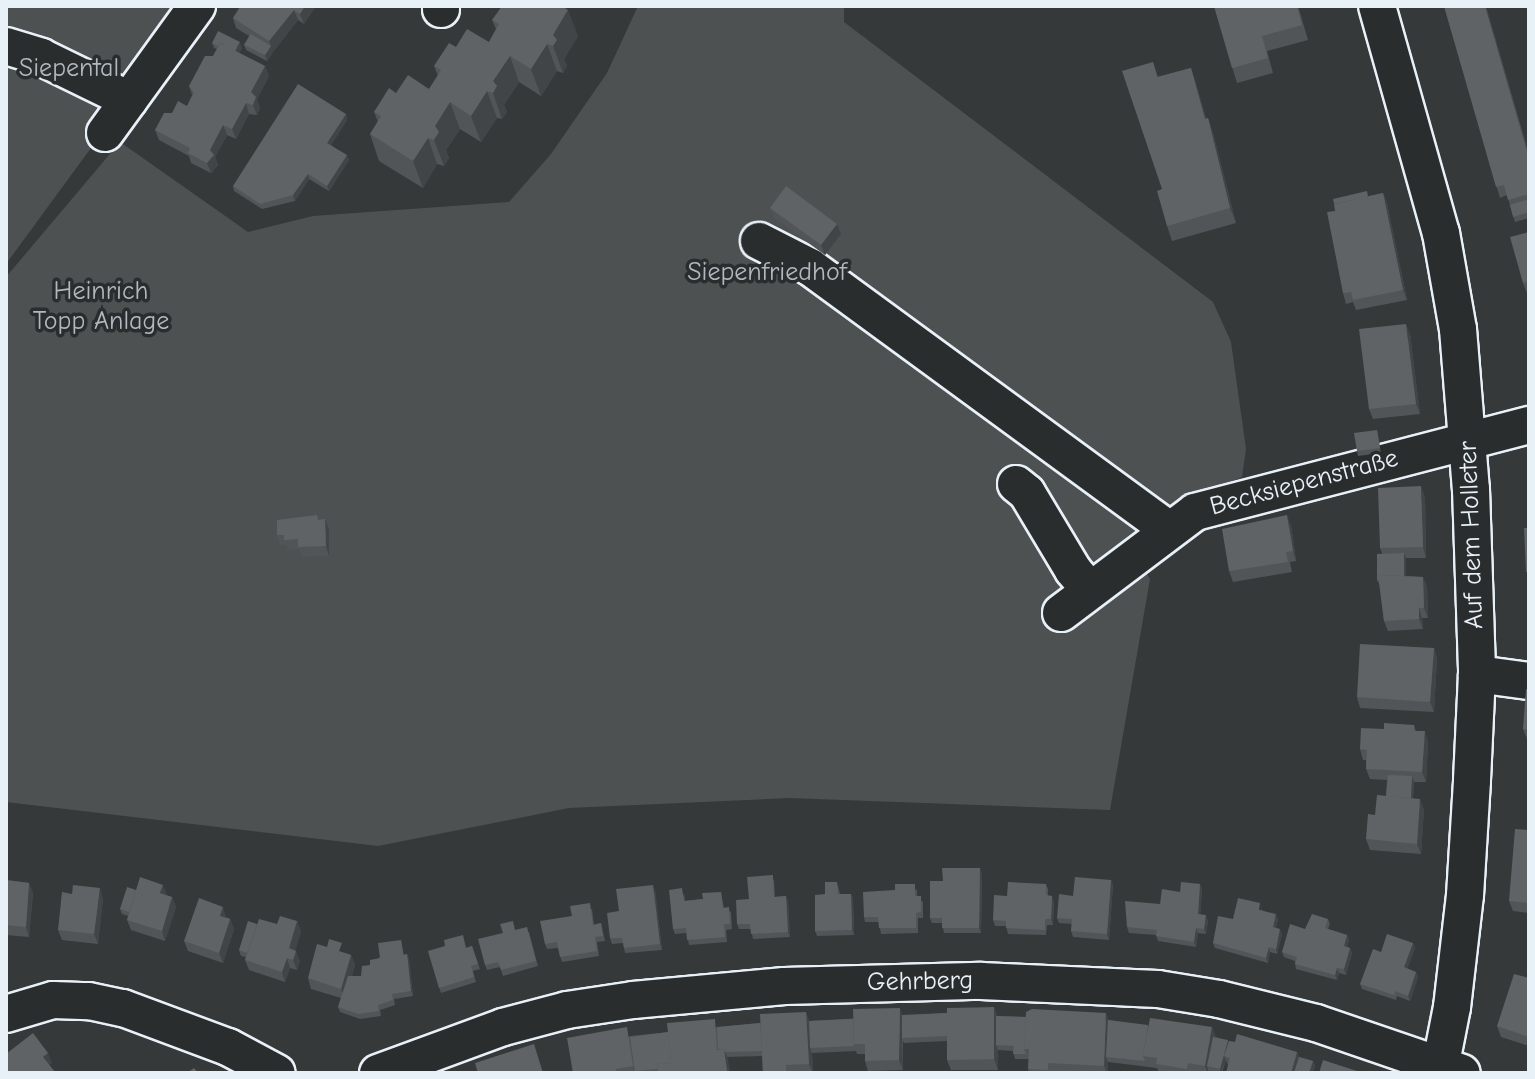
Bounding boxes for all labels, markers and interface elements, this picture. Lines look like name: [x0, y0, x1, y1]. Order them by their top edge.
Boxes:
park label: Siepental: [19, 53, 119, 85]
park label: Siepenfriedhof: [687, 257, 847, 289]
park label: Heinrich Topp Anlage: [33, 276, 169, 338]
street label: Auf dem Holleter: [1453, 440, 1491, 630]
street label: Becksiepenstraße: [1207, 443, 1401, 523]
street label: Gehrberg: [867, 965, 973, 999]

